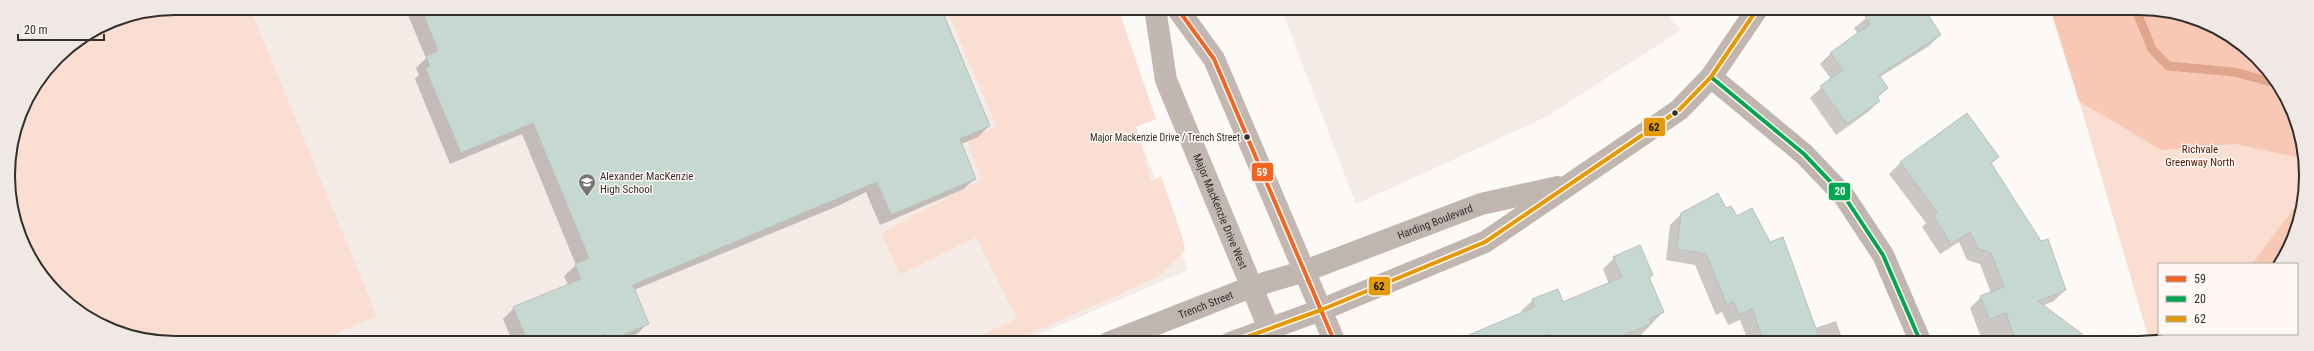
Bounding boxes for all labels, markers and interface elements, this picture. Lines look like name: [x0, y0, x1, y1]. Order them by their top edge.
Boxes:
scale bar: [18, 16, 104, 42]
text: 20 m: [24, 23, 48, 37]
unlabelled marker: [1670, 108, 1680, 118]
line badge: 62: [1643, 117, 1666, 137]
text: 62: [1648, 121, 1660, 134]
place label: Major Mackenzie Drive / Trench Street: [1090, 132, 1240, 143]
marker: Major Mackenzie Drive / Trench Street: [1242, 132, 1252, 142]
park label: Richvale Greenway North: [2165, 143, 2235, 169]
street label: Major MacKenzie Drive West: [1190, 152, 1250, 271]
line badge: 59: [1251, 162, 1274, 182]
text: 59: [1256, 166, 1268, 179]
place label: Alexander MacKenzie High School: [600, 170, 693, 196]
school or university icon: Alexander MacKenzie High School: [577, 172, 597, 197]
line badge: 20: [1828, 182, 1851, 201]
text: 20: [1834, 185, 1846, 198]
street label: Harding Boulevard: [1396, 202, 1475, 242]
legend: [2158, 263, 2298, 335]
text: 59: [2194, 272, 2206, 286]
line badge: 62: [1368, 276, 1391, 296]
text: 62: [1373, 280, 1385, 293]
street label: Trench Street: [1177, 289, 1235, 322]
text: 20: [2194, 292, 2206, 306]
text: 62: [2194, 312, 2206, 326]

